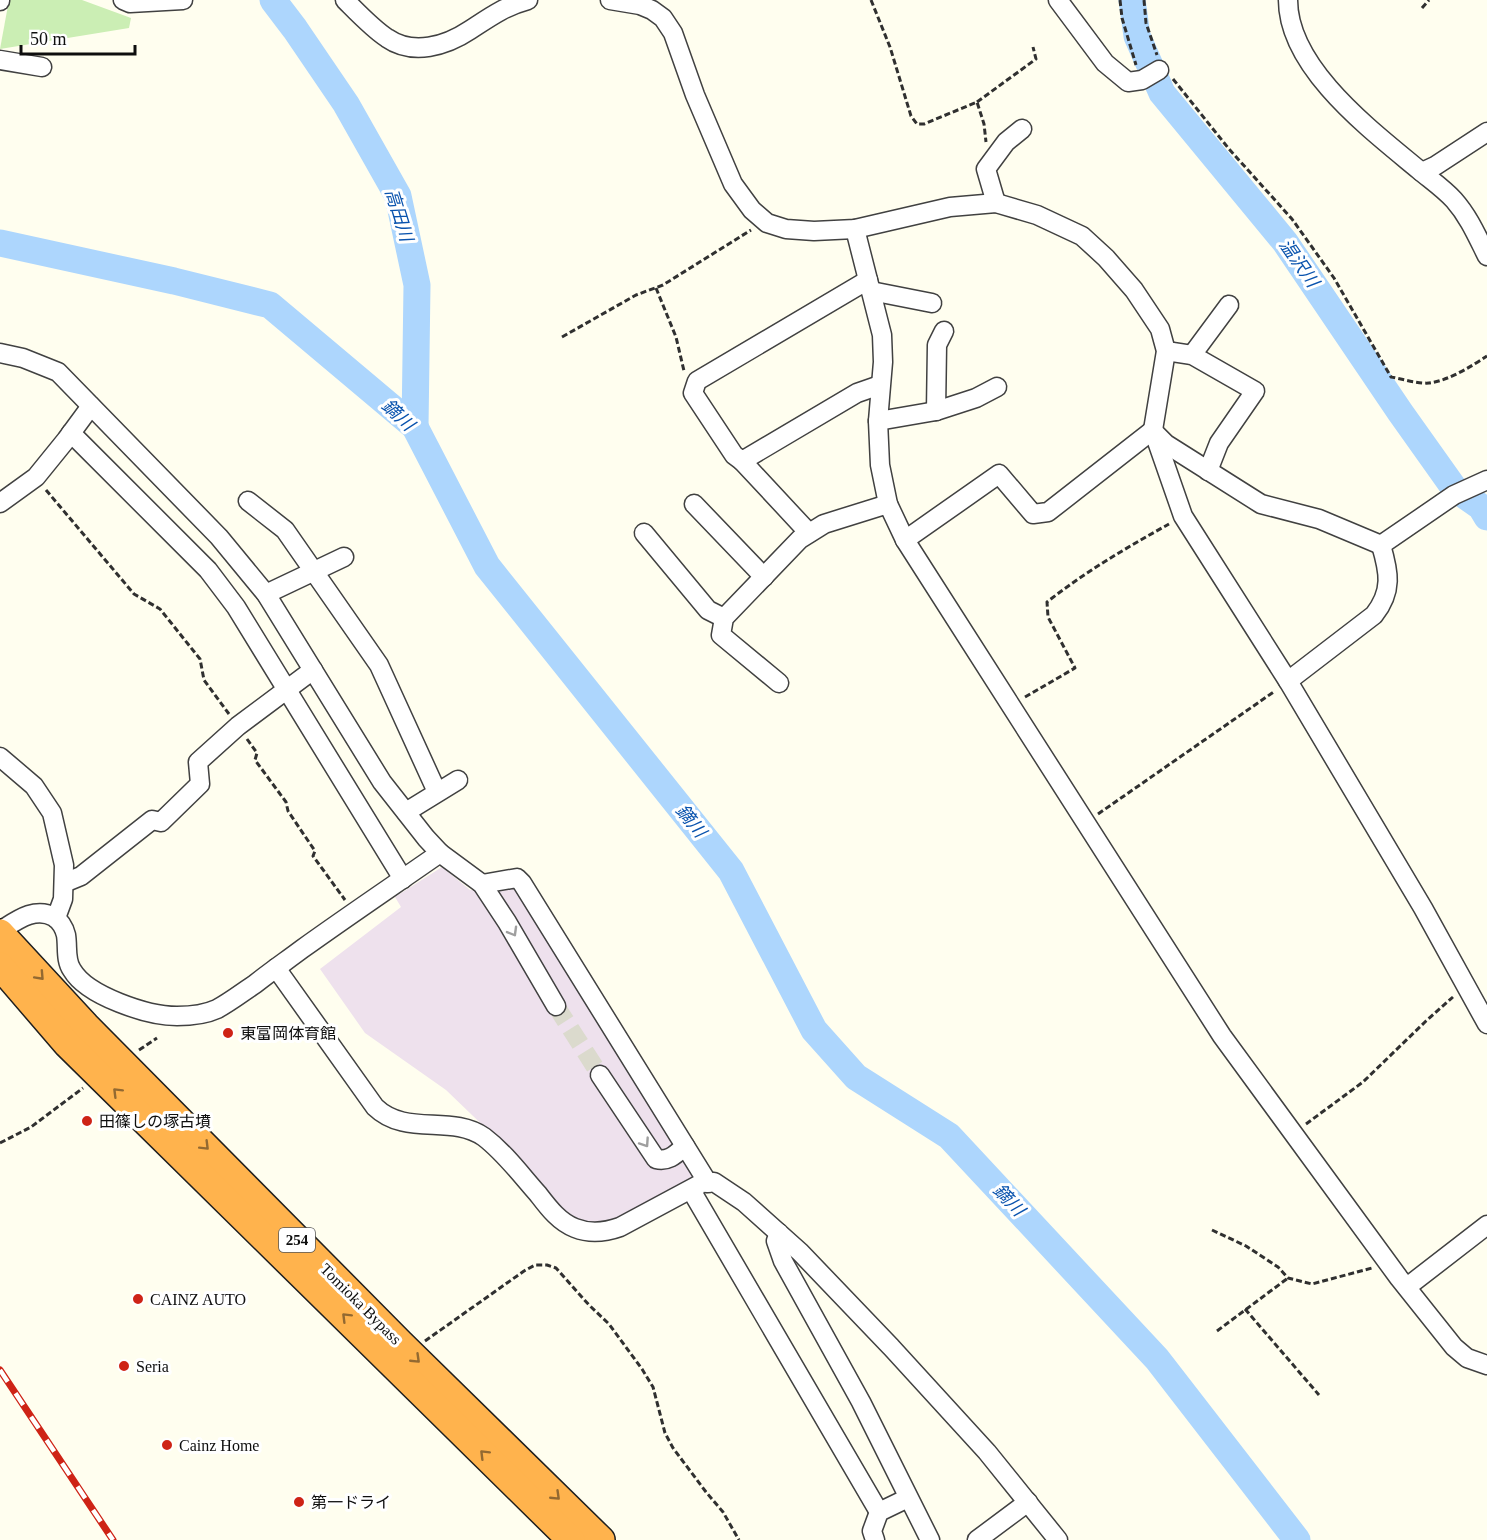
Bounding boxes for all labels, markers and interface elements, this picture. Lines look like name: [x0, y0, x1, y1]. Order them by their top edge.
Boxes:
scale bar: [21, 18, 135, 56]
text: 50 m: [30, 29, 67, 49]
water label: 高田川: [382, 186, 417, 246]
water label: 温沢川: [1275, 235, 1324, 292]
water label: 鏑川: [378, 395, 419, 436]
water label: 鏑川: [672, 801, 711, 843]
one-way arrow: [505, 925, 517, 936]
one-way arrow: [33, 969, 44, 980]
place label: 東富岡体育館: [240, 1025, 336, 1042]
marker: 東富岡体育館: [221, 1026, 235, 1040]
one-way arrow: [113, 1089, 124, 1100]
place label: 田篠しの塚古墳: [99, 1113, 211, 1130]
marker: 田篠しの塚古墳: [80, 1114, 94, 1128]
one-way arrow: [638, 1136, 649, 1147]
one-way arrow: [198, 1140, 209, 1150]
water label: 鏑川: [989, 1180, 1030, 1221]
road number: 254: [279, 1228, 315, 1252]
street label: Tomioka Bypass: [316, 1260, 405, 1349]
place label: CAINZ AUTO: [150, 1291, 246, 1308]
marker: CAINZ AUTO: [131, 1292, 145, 1306]
one-way arrow: [342, 1314, 353, 1325]
one-way arrow: [409, 1352, 420, 1363]
place label: Seria: [136, 1358, 169, 1375]
marker: Seria: [117, 1359, 131, 1373]
place label: Cainz Home: [179, 1437, 259, 1454]
marker: Cainz Home: [160, 1438, 174, 1452]
one-way arrow: [481, 1451, 492, 1462]
one-way arrow: [548, 1488, 559, 1499]
place label: 第一ドライ: [311, 1494, 391, 1511]
marker: 第一ドライ: [292, 1495, 306, 1509]

